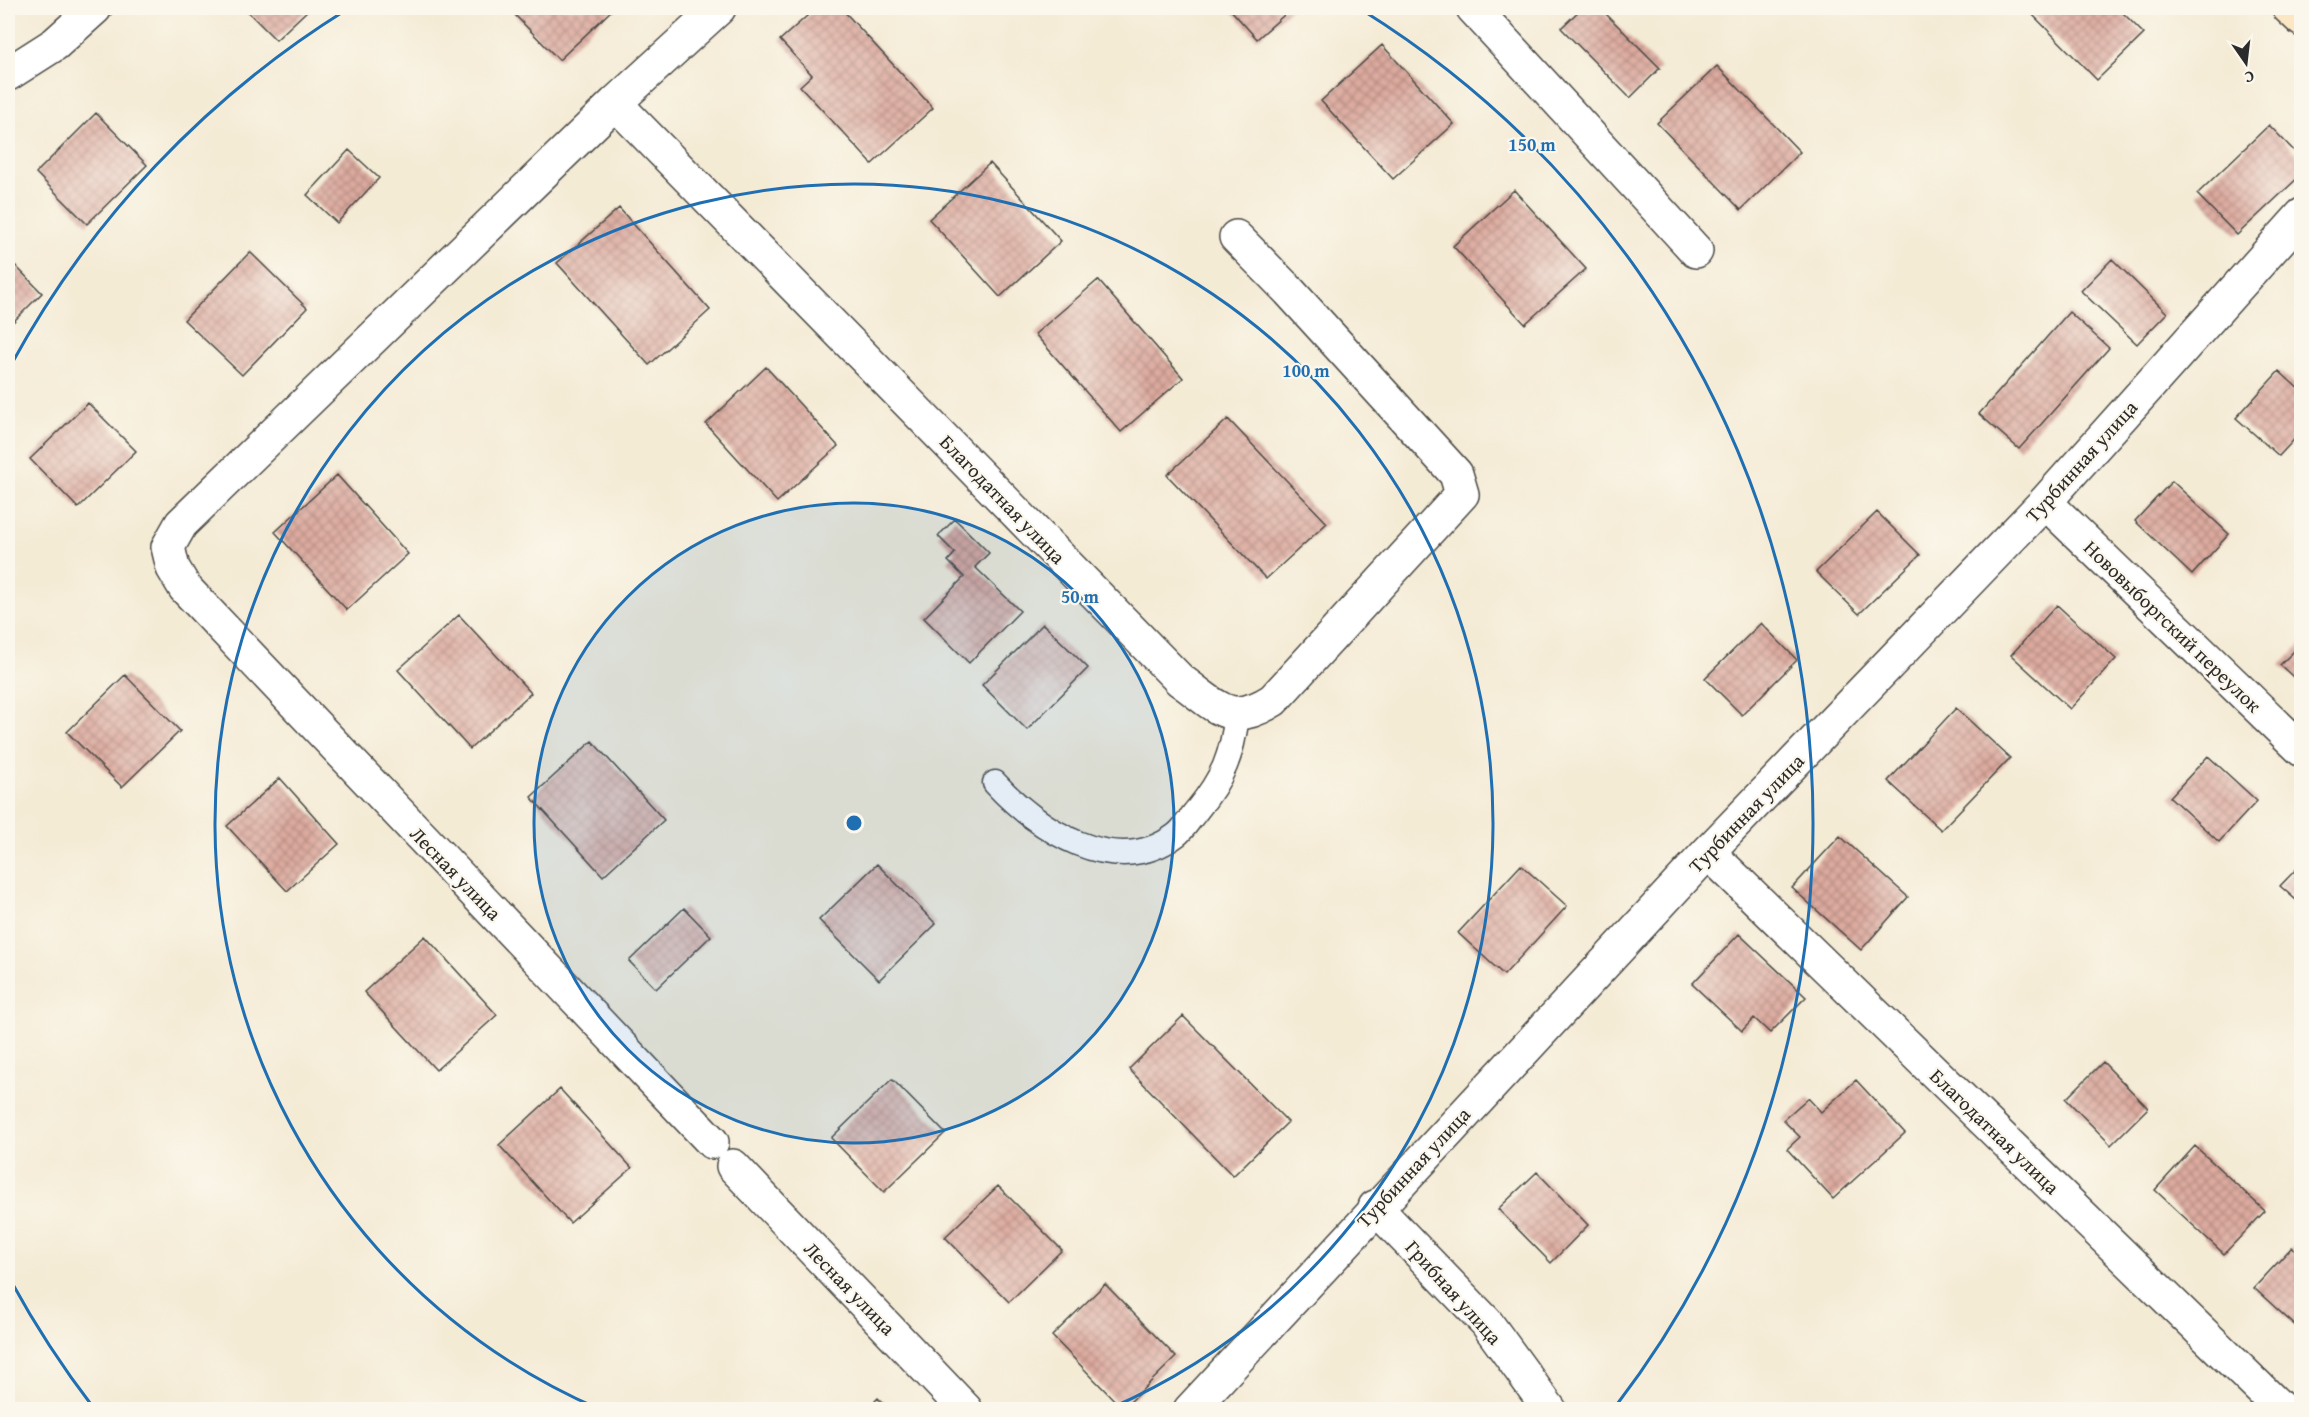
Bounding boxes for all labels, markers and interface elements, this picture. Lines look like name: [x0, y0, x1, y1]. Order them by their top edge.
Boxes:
north arrow: [2216, 33, 2276, 93]
text: С: [2242, 65, 2257, 90]
text: 150 m: [1508, 131, 1556, 158]
text: 100 m: [1282, 357, 1330, 384]
street label: Турбинная улица: [2018, 393, 2144, 529]
street label: Благодатная улица: [933, 428, 1073, 571]
street label: Нововыборгский переулок: [2078, 533, 2269, 719]
text: 50 m: [1061, 583, 1100, 610]
street label: Турбинная улица: [1682, 747, 1811, 879]
centre of rings: [844, 813, 864, 833]
street label: Лесная улица: [404, 820, 509, 927]
street label: Благодатная улица: [1924, 1061, 2067, 1201]
street label: Турбинная улица: [1349, 1100, 1477, 1234]
street label: Грибная улица: [1399, 1233, 1509, 1351]
street label: Лесная улица: [798, 1235, 903, 1342]

